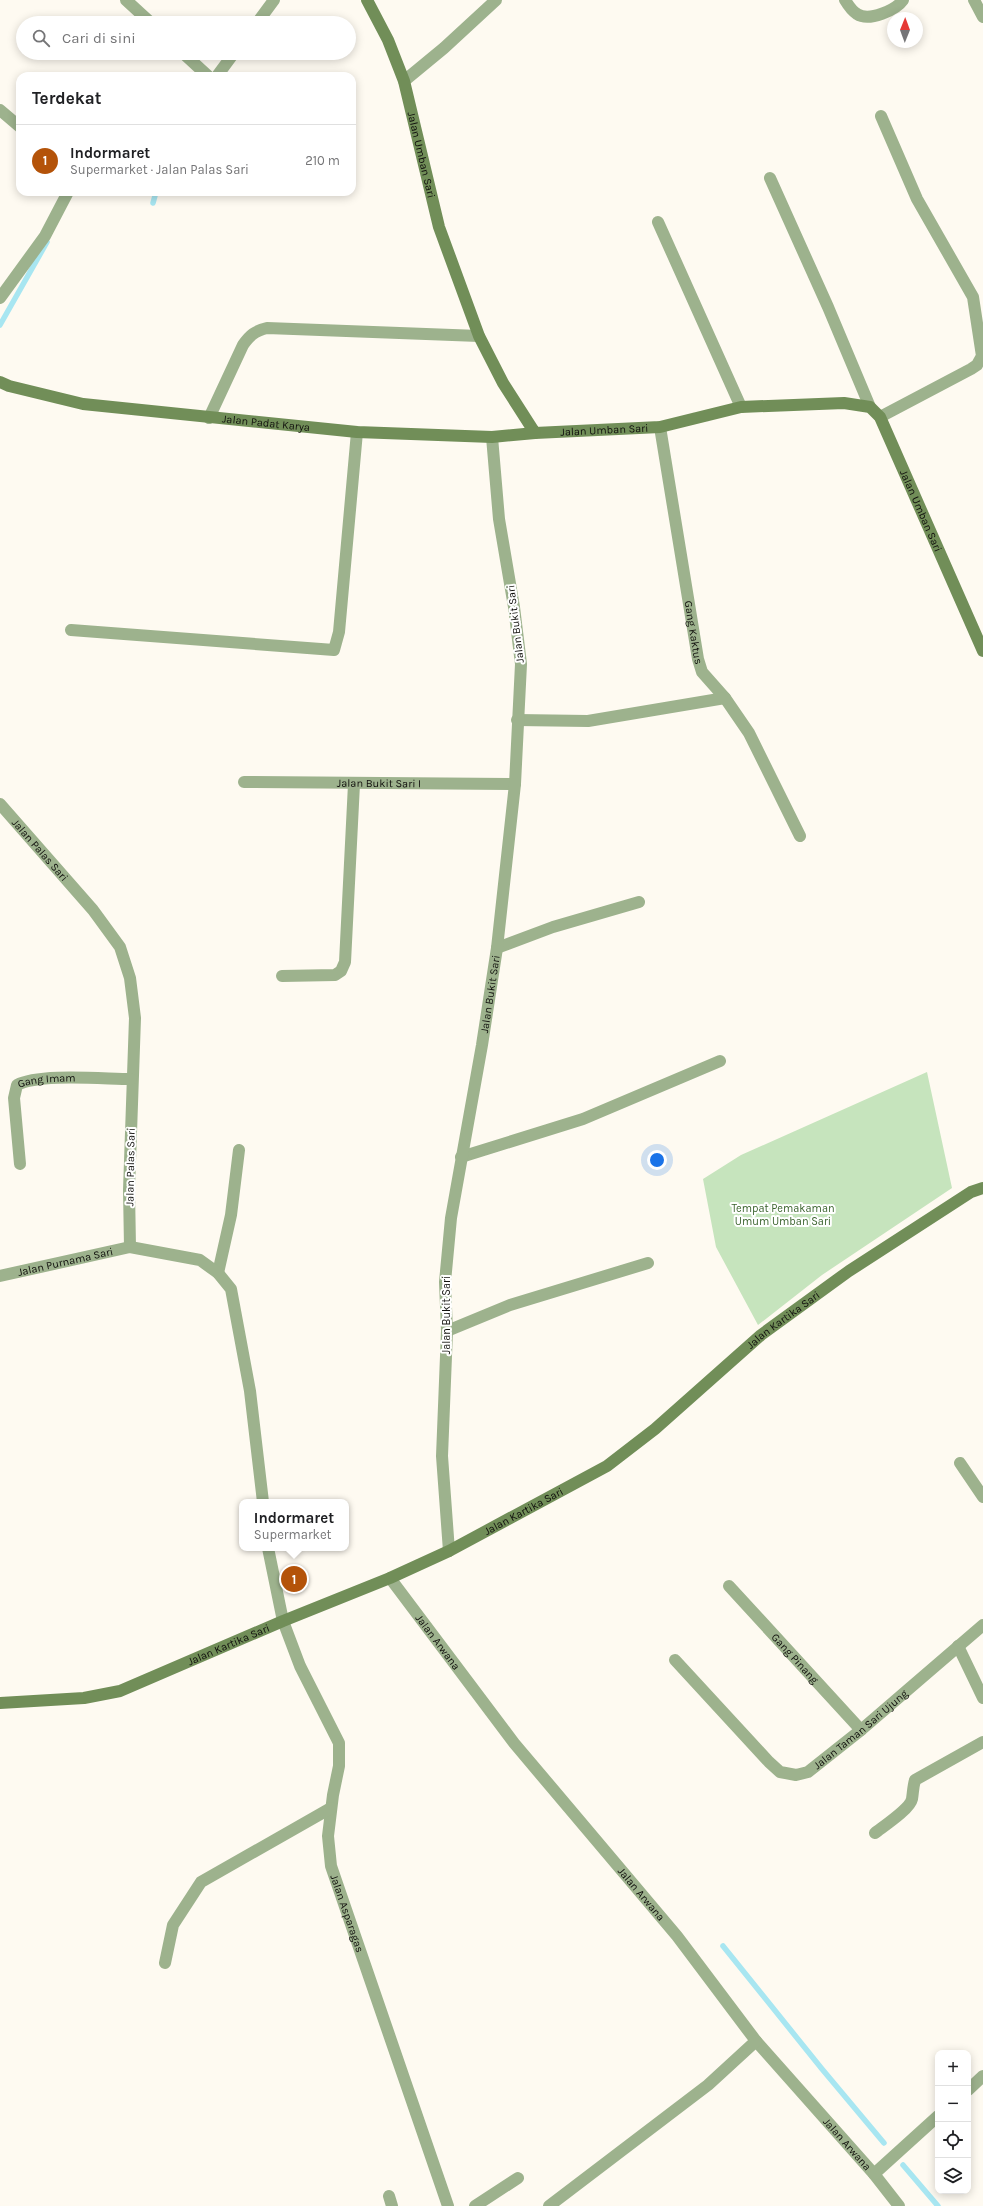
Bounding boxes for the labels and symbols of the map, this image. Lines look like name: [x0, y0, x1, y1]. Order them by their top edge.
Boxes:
north arrow: [887, 12, 923, 48]
street label: Jalan Umban Sari: [405, 110, 438, 199]
street label: Jalan Padat Karya: [221, 412, 311, 434]
street label: Jalan Umban Sari: [560, 422, 649, 439]
street label: Jalan Umban Sari: [897, 468, 944, 554]
street label: Jalan Bukit Sari: [504, 584, 527, 664]
street label: Gang Kaktus: [682, 600, 705, 666]
street label: Jalan Bukit Sari I: [337, 777, 421, 790]
street label: Jalan Palas Sari: [9, 816, 71, 884]
street label: Jalan Bukit Sari: [478, 954, 503, 1034]
street label: Gang Imam: [16, 1071, 76, 1091]
street label: Jalan Palas Sari: [123, 1128, 138, 1206]
your location: [647, 1150, 667, 1170]
park label: Tempat Pemakaman Umum Umban Sari: [731, 1202, 835, 1228]
street label: Jalan Purnama Sari: [17, 1245, 114, 1279]
street label: Jalan Bukit Sari: [440, 1276, 453, 1354]
street label: Jalan Kartika Sari: [744, 1288, 822, 1352]
street label: Jalan Kartika Sari: [482, 1485, 566, 1538]
pin: 1: [281, 1564, 307, 1594]
street label: Jalan Arwana: [413, 1612, 463, 1673]
street label: Jalan Kartika Sari: [186, 1621, 272, 1668]
street label: Gang Pinang: [769, 1631, 822, 1687]
street label: Jalan Taman Sari Ujung: [811, 1686, 911, 1772]
street label: Jalan Arwana: [615, 1865, 667, 1924]
street label: Jalan Asparagas: [327, 1873, 366, 1954]
street label: Jalan Arwana: [820, 2115, 874, 2173]

